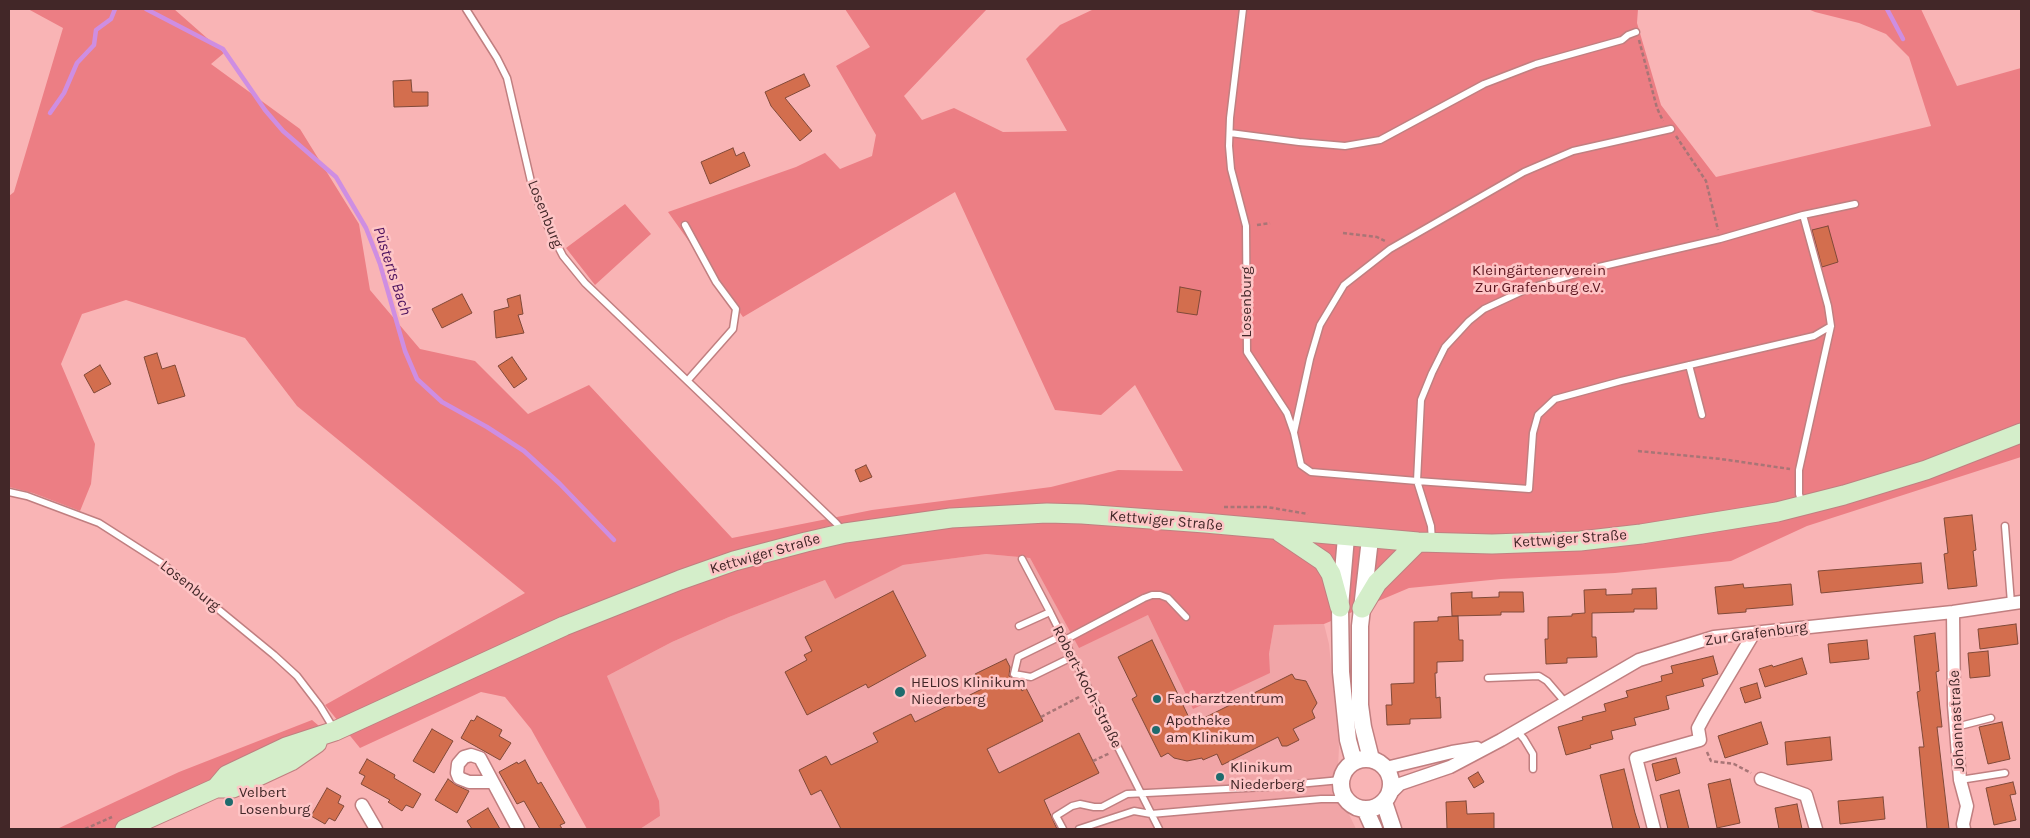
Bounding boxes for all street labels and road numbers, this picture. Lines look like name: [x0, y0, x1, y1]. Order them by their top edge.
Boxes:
street label: Losenburg: [523, 177, 567, 251]
street label: Losenburg: [1238, 266, 1256, 338]
street label: Kettwiger Straße: [1108, 507, 1224, 535]
street label: Kettwiger Straße: [1513, 526, 1627, 552]
street label: Kettwiger Straße: [708, 530, 822, 578]
street label: Losenburg: [156, 557, 224, 615]
street label: Zur Grafenburg: [1703, 618, 1809, 650]
street label: Robert-Koch-Straße: [1048, 623, 1126, 751]
street label: Johannastraße: [1945, 670, 1969, 772]

